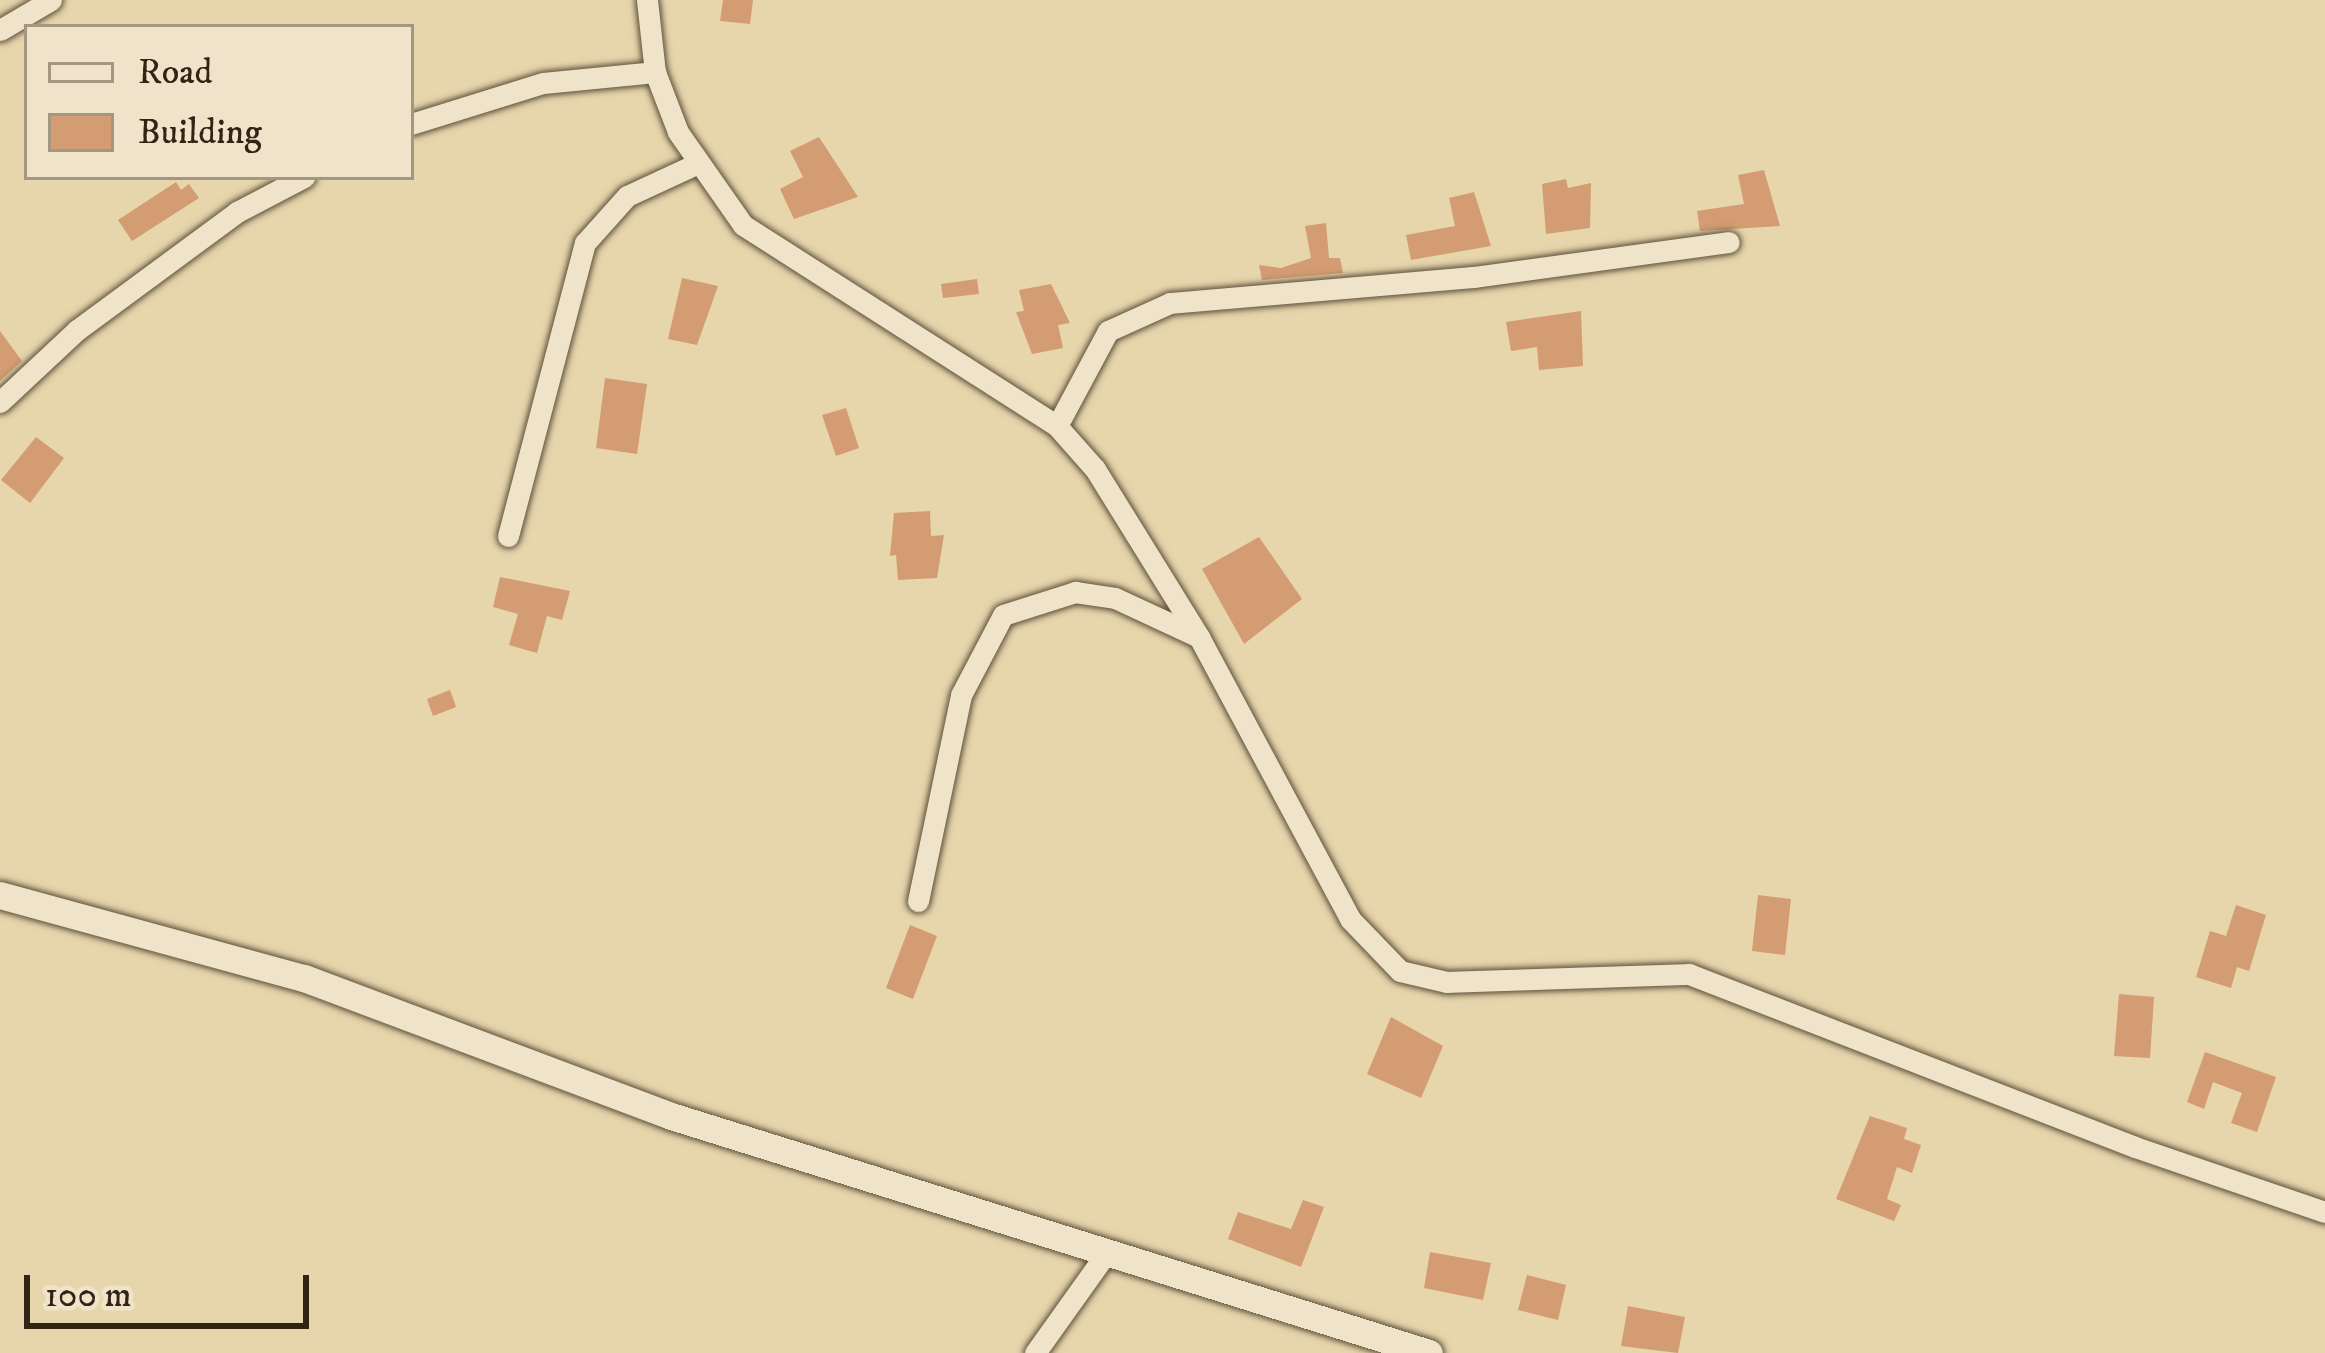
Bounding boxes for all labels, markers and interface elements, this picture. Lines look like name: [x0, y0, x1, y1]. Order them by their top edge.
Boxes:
legend: [24, 24, 414, 180]
text: Road: [138, 50, 213, 95]
text: Building: [138, 110, 262, 155]
scale bar: [30, 1251, 315, 1325]
text: 100 m: [45, 1273, 132, 1318]

